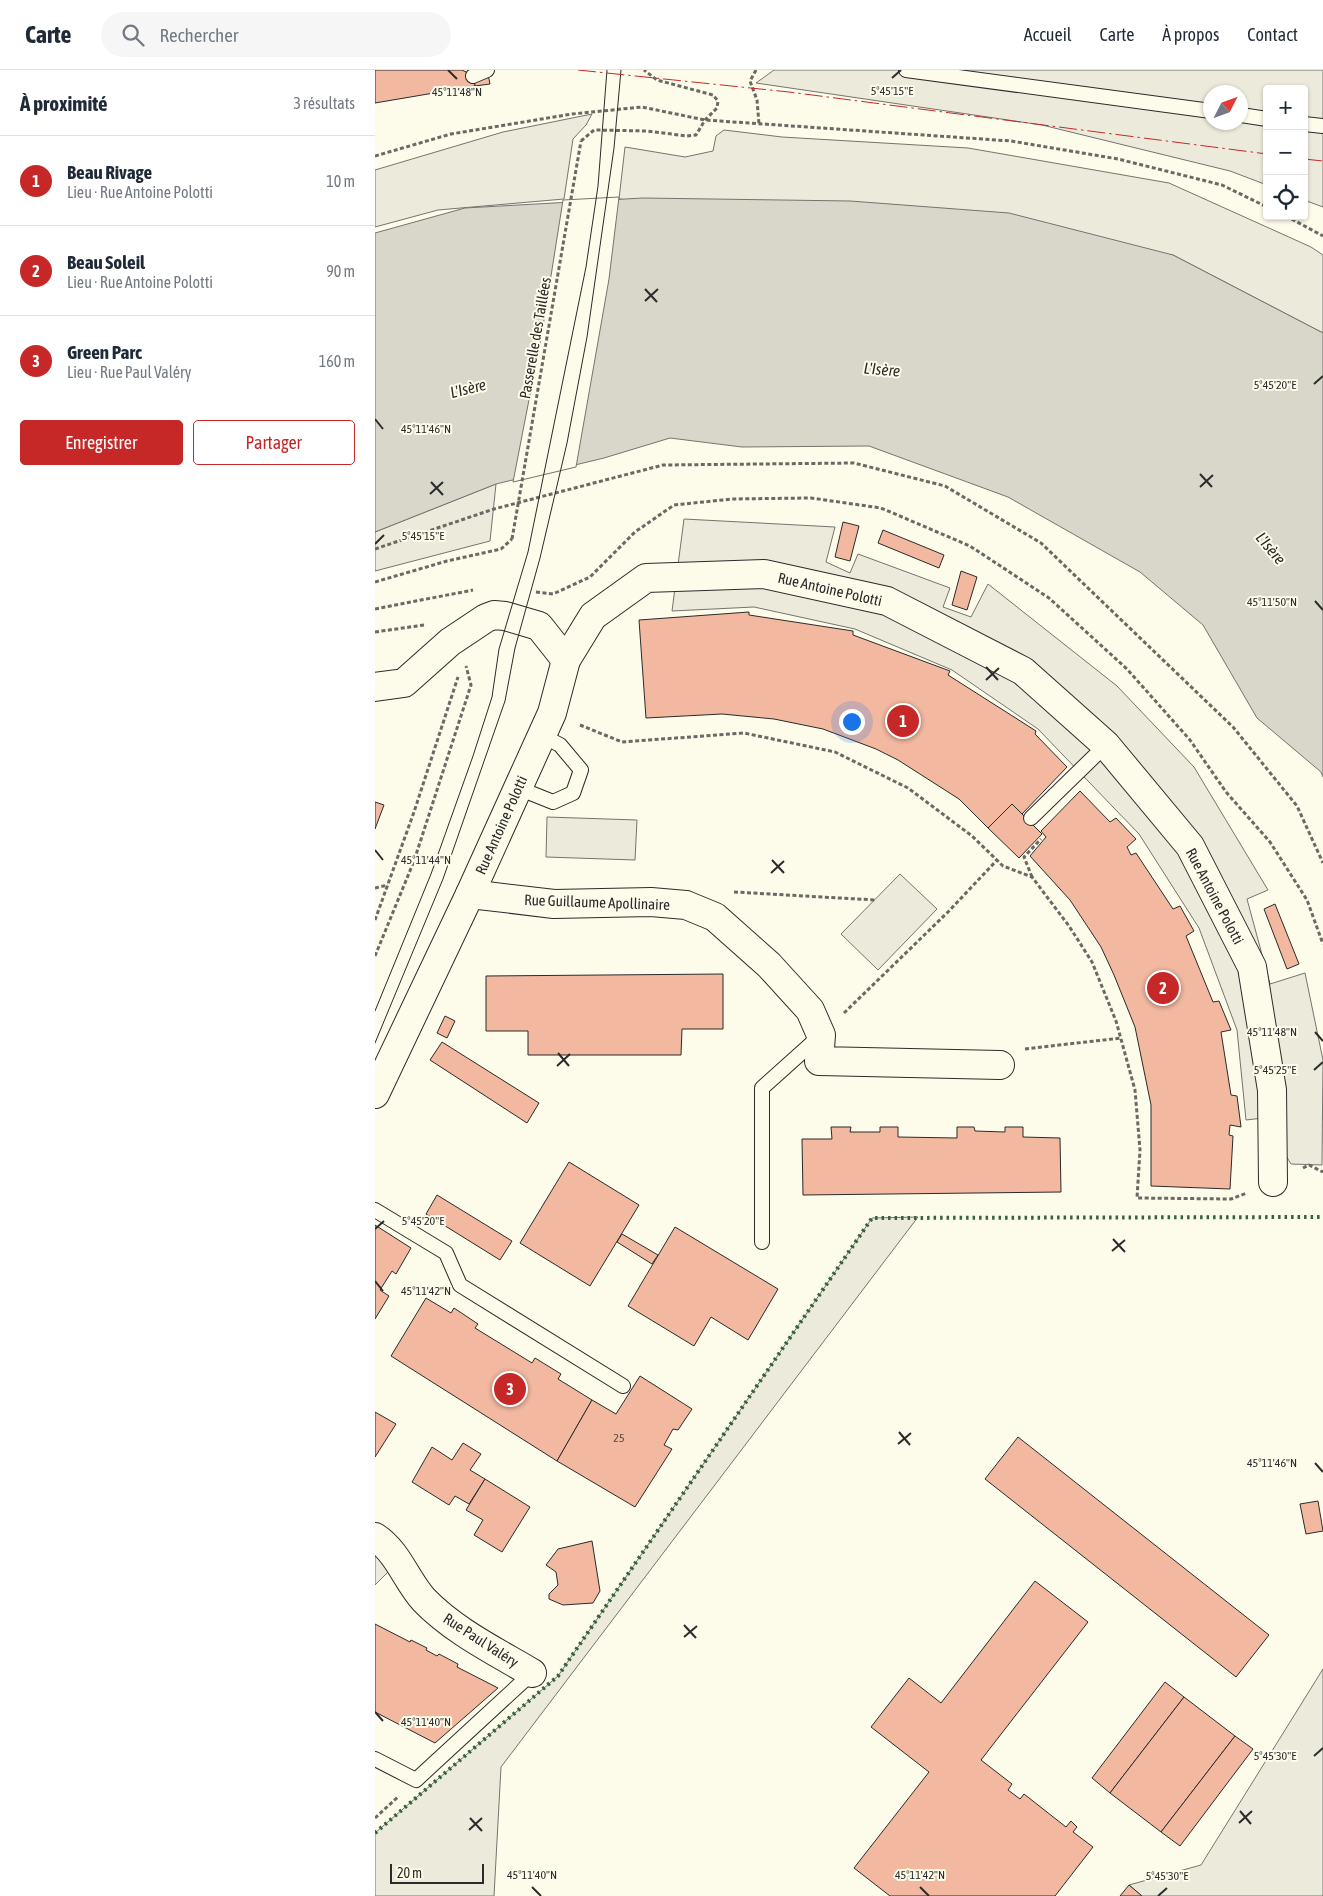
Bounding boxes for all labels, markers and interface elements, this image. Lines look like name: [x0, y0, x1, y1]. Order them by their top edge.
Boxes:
search box: [101, 12, 451, 57]
text: Carte: [25, 21, 71, 48]
icon: search: [119, 21, 147, 49]
text: Rechercher: [159, 24, 238, 46]
text: Accueil: [1024, 24, 1072, 45]
text: Carte: [1100, 24, 1134, 45]
text: À propos: [1162, 24, 1219, 45]
text: Contact: [1247, 24, 1298, 45]
text: 5°45'15"E: [871, 84, 913, 98]
text: 45°11'48"N: [432, 85, 482, 99]
north arrow: [1203, 85, 1248, 130]
map controls: [1263, 85, 1308, 220]
button: +: [1263, 85, 1308, 130]
text: À proximité: [20, 91, 108, 115]
text: 3 résultats: [293, 94, 355, 112]
button: −: [1263, 130, 1308, 175]
text: Beau Rivage: [67, 161, 152, 183]
text: 1: [32, 172, 40, 190]
text: 10 m: [326, 172, 355, 190]
button: locate: [1263, 175, 1308, 220]
text: Lieu · Rue Antoine Polotti: [67, 183, 213, 201]
text: Beau Soleil: [67, 251, 145, 273]
text: 2: [32, 262, 40, 280]
text: 90 m: [326, 262, 355, 280]
text: Lieu · Rue Antoine Polotti: [67, 273, 213, 291]
street label: Passerelle des Taillées: [516, 276, 554, 400]
text: Green Parc: [67, 341, 142, 363]
text: 3: [32, 352, 40, 370]
text: 160 m: [319, 352, 355, 370]
water label: L'Isère: [863, 358, 901, 380]
text: Lieu · Rue Paul Valéry: [67, 363, 191, 381]
water label: L'Isère: [448, 375, 488, 401]
text: 5°45'20"E: [1254, 378, 1296, 392]
button: Enregistrer: [20, 420, 183, 465]
button: Partager: [193, 420, 355, 465]
text: 45°11'46"N: [401, 422, 451, 436]
water label: L'Isère: [1252, 528, 1290, 568]
text: 5°45'15"E: [402, 529, 444, 543]
street label: Rue Antoine Polotti: [776, 569, 884, 609]
text: 45°11'50"N: [1247, 595, 1297, 609]
pin: 1: [887, 702, 919, 740]
your location: [839, 709, 865, 735]
street label: Rue Antoine Polotti: [472, 773, 530, 877]
street label: Rue Antoine Polotti: [1183, 845, 1247, 947]
text: 45°11'44"N: [401, 853, 451, 867]
street label: Rue Guillaume Apollinaire: [524, 891, 670, 913]
pin: 2: [1147, 969, 1179, 1007]
text: 45°11'48"N: [1247, 1025, 1297, 1039]
text: 5°45'25"E: [1254, 1063, 1296, 1077]
text: 5°45'20"E: [402, 1214, 444, 1228]
text: 45°11'42"N: [401, 1284, 451, 1298]
pin: 3: [494, 1370, 526, 1408]
house number: 25: [613, 1431, 625, 1445]
text: 45°11'46"N: [1247, 1456, 1297, 1470]
street label: Rue Paul Valéry: [440, 1609, 522, 1671]
text: 45°11'40"N: [401, 1715, 451, 1729]
text: 5°45'30"E: [1254, 1749, 1296, 1763]
scale bar: [390, 1861, 484, 1884]
text: 20 m: [397, 1865, 422, 1881]
text: 45°11'40"N: [507, 1868, 557, 1882]
text: 45°11'42"N: [895, 1868, 945, 1882]
text: 5°45'30"E: [1146, 1869, 1188, 1883]

